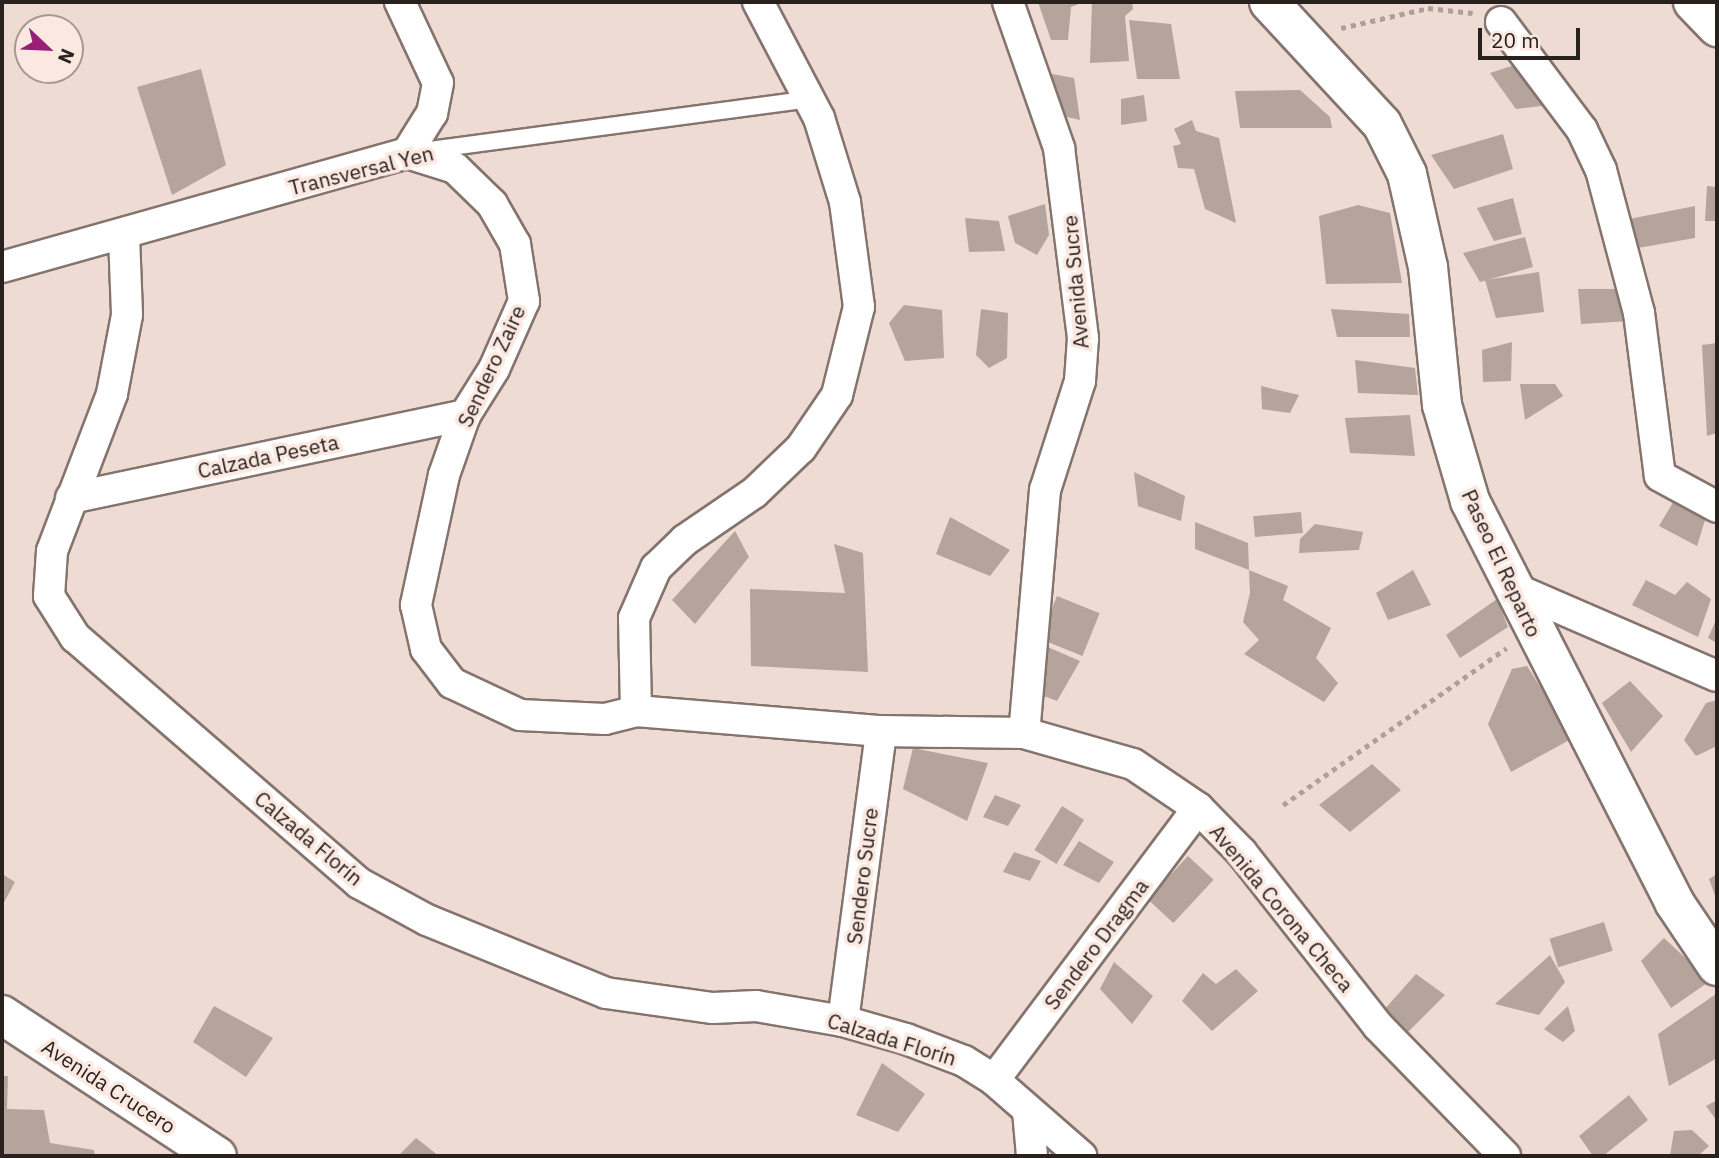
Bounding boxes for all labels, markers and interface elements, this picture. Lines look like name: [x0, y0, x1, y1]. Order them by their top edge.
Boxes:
north arrow: [14, 14, 84, 84]
scale bar: [1481, 14, 1582, 58]
text: 20 m: [1491, 26, 1540, 54]
text: N: [53, 45, 80, 67]
street label: Transversal Yen: [286, 140, 436, 200]
street label: Avenida Sucre: [1057, 214, 1093, 350]
street label: Sendero Zaire: [452, 301, 530, 431]
street label: Calzada Peseta: [195, 429, 341, 483]
street label: Paseo El Reparto: [1457, 485, 1547, 641]
street label: Calzada Florín: [250, 785, 368, 891]
street label: Sendero Sucre: [841, 806, 883, 946]
street label: Avenida Corona Checa: [1205, 819, 1359, 997]
street label: Sendero Dragma: [1039, 874, 1153, 1014]
street label: Calzada Florín: [825, 1007, 959, 1071]
street label: Avenida Crucero: [37, 1033, 181, 1139]

